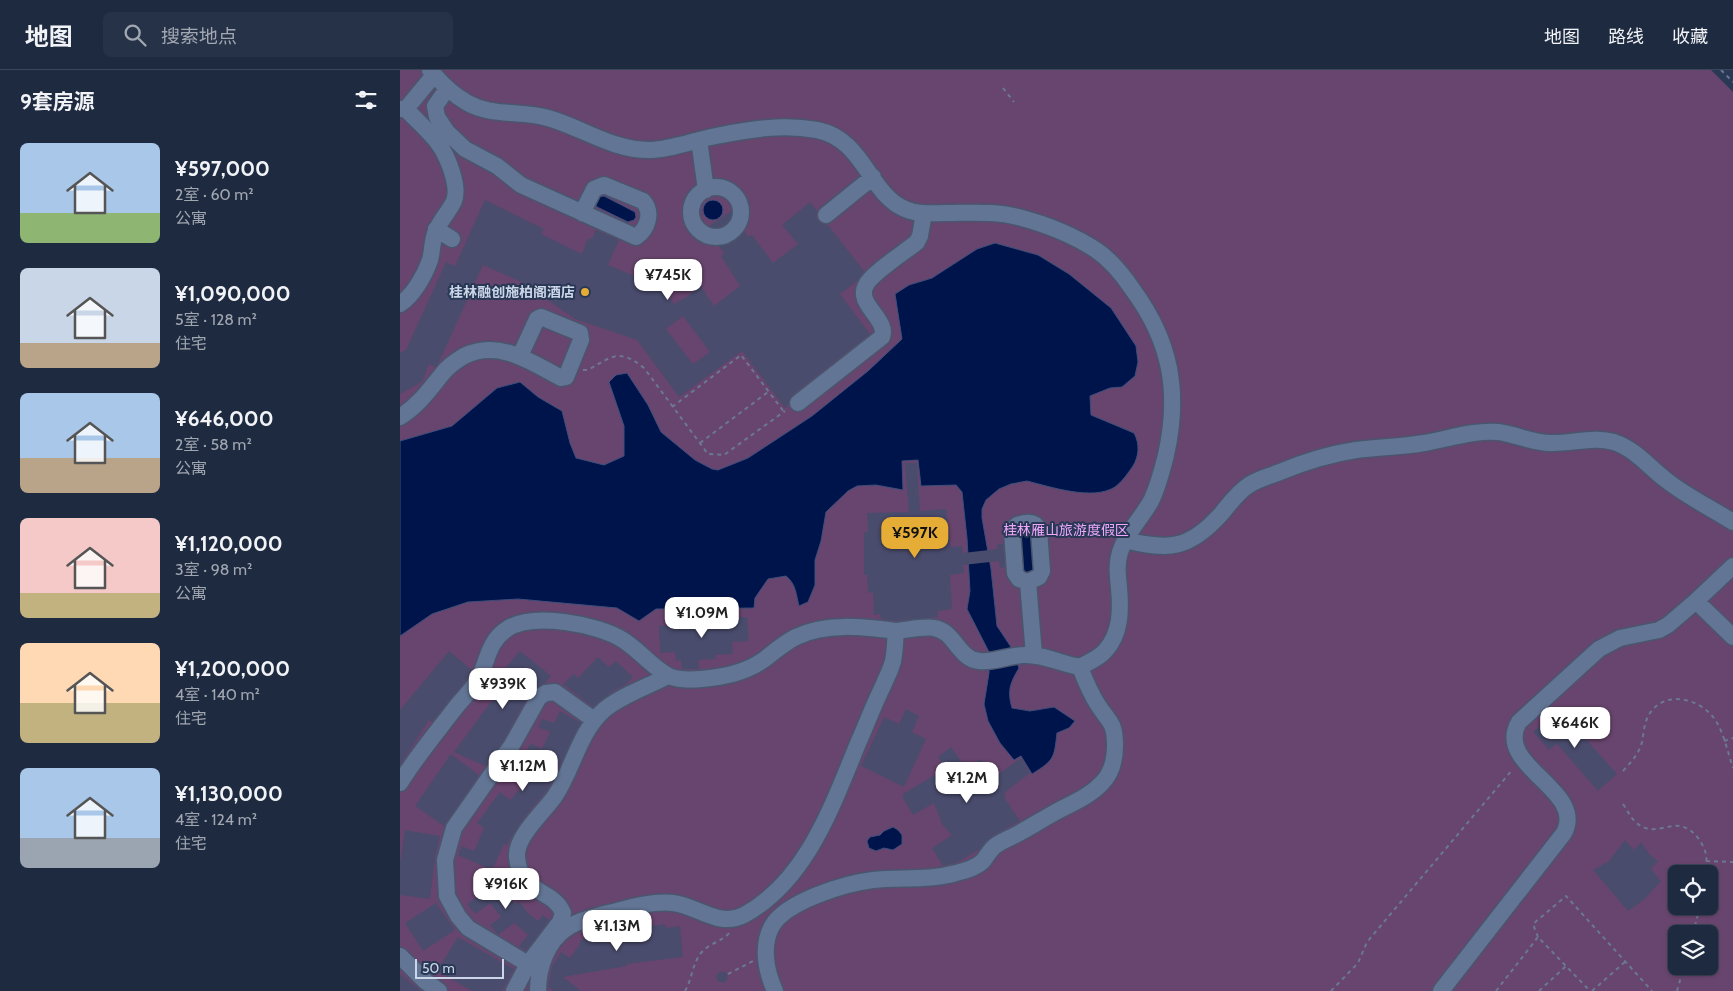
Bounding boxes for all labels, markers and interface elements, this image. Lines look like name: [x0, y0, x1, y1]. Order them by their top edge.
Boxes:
search box: [103, 12, 453, 57]
icon: search: [121, 21, 149, 49]
text: 地图: [25, 22, 73, 51]
text: 搜索地点: [161, 25, 237, 48]
text: 地图: [1544, 26, 1580, 48]
text: 路线: [1608, 26, 1644, 48]
text: 收藏: [1672, 26, 1708, 48]
icon: filters: [352, 86, 380, 114]
text: 9套房源: [20, 89, 95, 114]
text: ¥597,000: [175, 156, 270, 181]
icon: home: [60, 163, 120, 223]
text: 2室 · 60 m²: [175, 185, 254, 204]
text: 公寓: [175, 209, 207, 228]
pin: ¥745K: [633, 258, 703, 301]
text: ¥745K: [645, 265, 691, 284]
text: ¥1,090,000: [175, 281, 291, 306]
place label: 桂林融创施柏阁酒店: [449, 283, 575, 301]
marker: 桂林融创施柏阁酒店: [579, 286, 591, 298]
icon: home: [60, 288, 120, 348]
text: 5室 · 128 m²: [175, 310, 257, 329]
text: 住宅: [175, 334, 207, 353]
text: ¥646,000: [175, 406, 274, 431]
icon: home: [60, 413, 120, 473]
text: 2室 · 58 m²: [175, 435, 252, 454]
text: 公寓: [175, 459, 207, 478]
pin: ¥597K: [880, 516, 950, 559]
park label: 桂林雁山旅游度假区: [1003, 521, 1129, 539]
text: ¥597K: [892, 523, 938, 542]
text: ¥1,120,000: [175, 531, 283, 556]
icon: home: [60, 538, 120, 598]
text: 3室 · 98 m²: [175, 560, 252, 579]
text: 公寓: [175, 584, 207, 603]
pin: ¥1.09M: [661, 596, 743, 639]
text: ¥1.09M: [676, 603, 728, 622]
text: ¥1,200,000: [175, 656, 290, 681]
icon: home: [60, 663, 120, 723]
pin: ¥939K: [468, 668, 538, 710]
text: ¥939K: [480, 674, 526, 693]
text: 4室 · 140 m²: [175, 685, 260, 704]
pin: ¥646K: [1540, 706, 1610, 749]
text: 住宅: [175, 709, 207, 728]
text: ¥646K: [1551, 713, 1599, 732]
pin: ¥1.12M: [482, 750, 564, 792]
text: ¥1.12M: [500, 756, 546, 775]
pin: ¥1.2M: [932, 762, 1002, 804]
text: ¥1.2M: [947, 768, 987, 787]
text: ¥1,130,000: [175, 781, 283, 806]
icon: home: [60, 788, 120, 848]
text: 4室 · 124 m²: [175, 810, 257, 829]
text: 住宅: [175, 834, 207, 853]
map controls: [1668, 865, 1718, 975]
button: locate: [1668, 865, 1718, 915]
pin: ¥916K: [471, 868, 541, 910]
text: ¥916K: [484, 874, 528, 893]
pin: ¥1.13M: [576, 910, 658, 952]
text: ¥1.13M: [594, 916, 640, 935]
button: layers: [1668, 925, 1718, 975]
scale bar: [415, 956, 504, 979]
text: 50 m: [422, 959, 455, 977]

